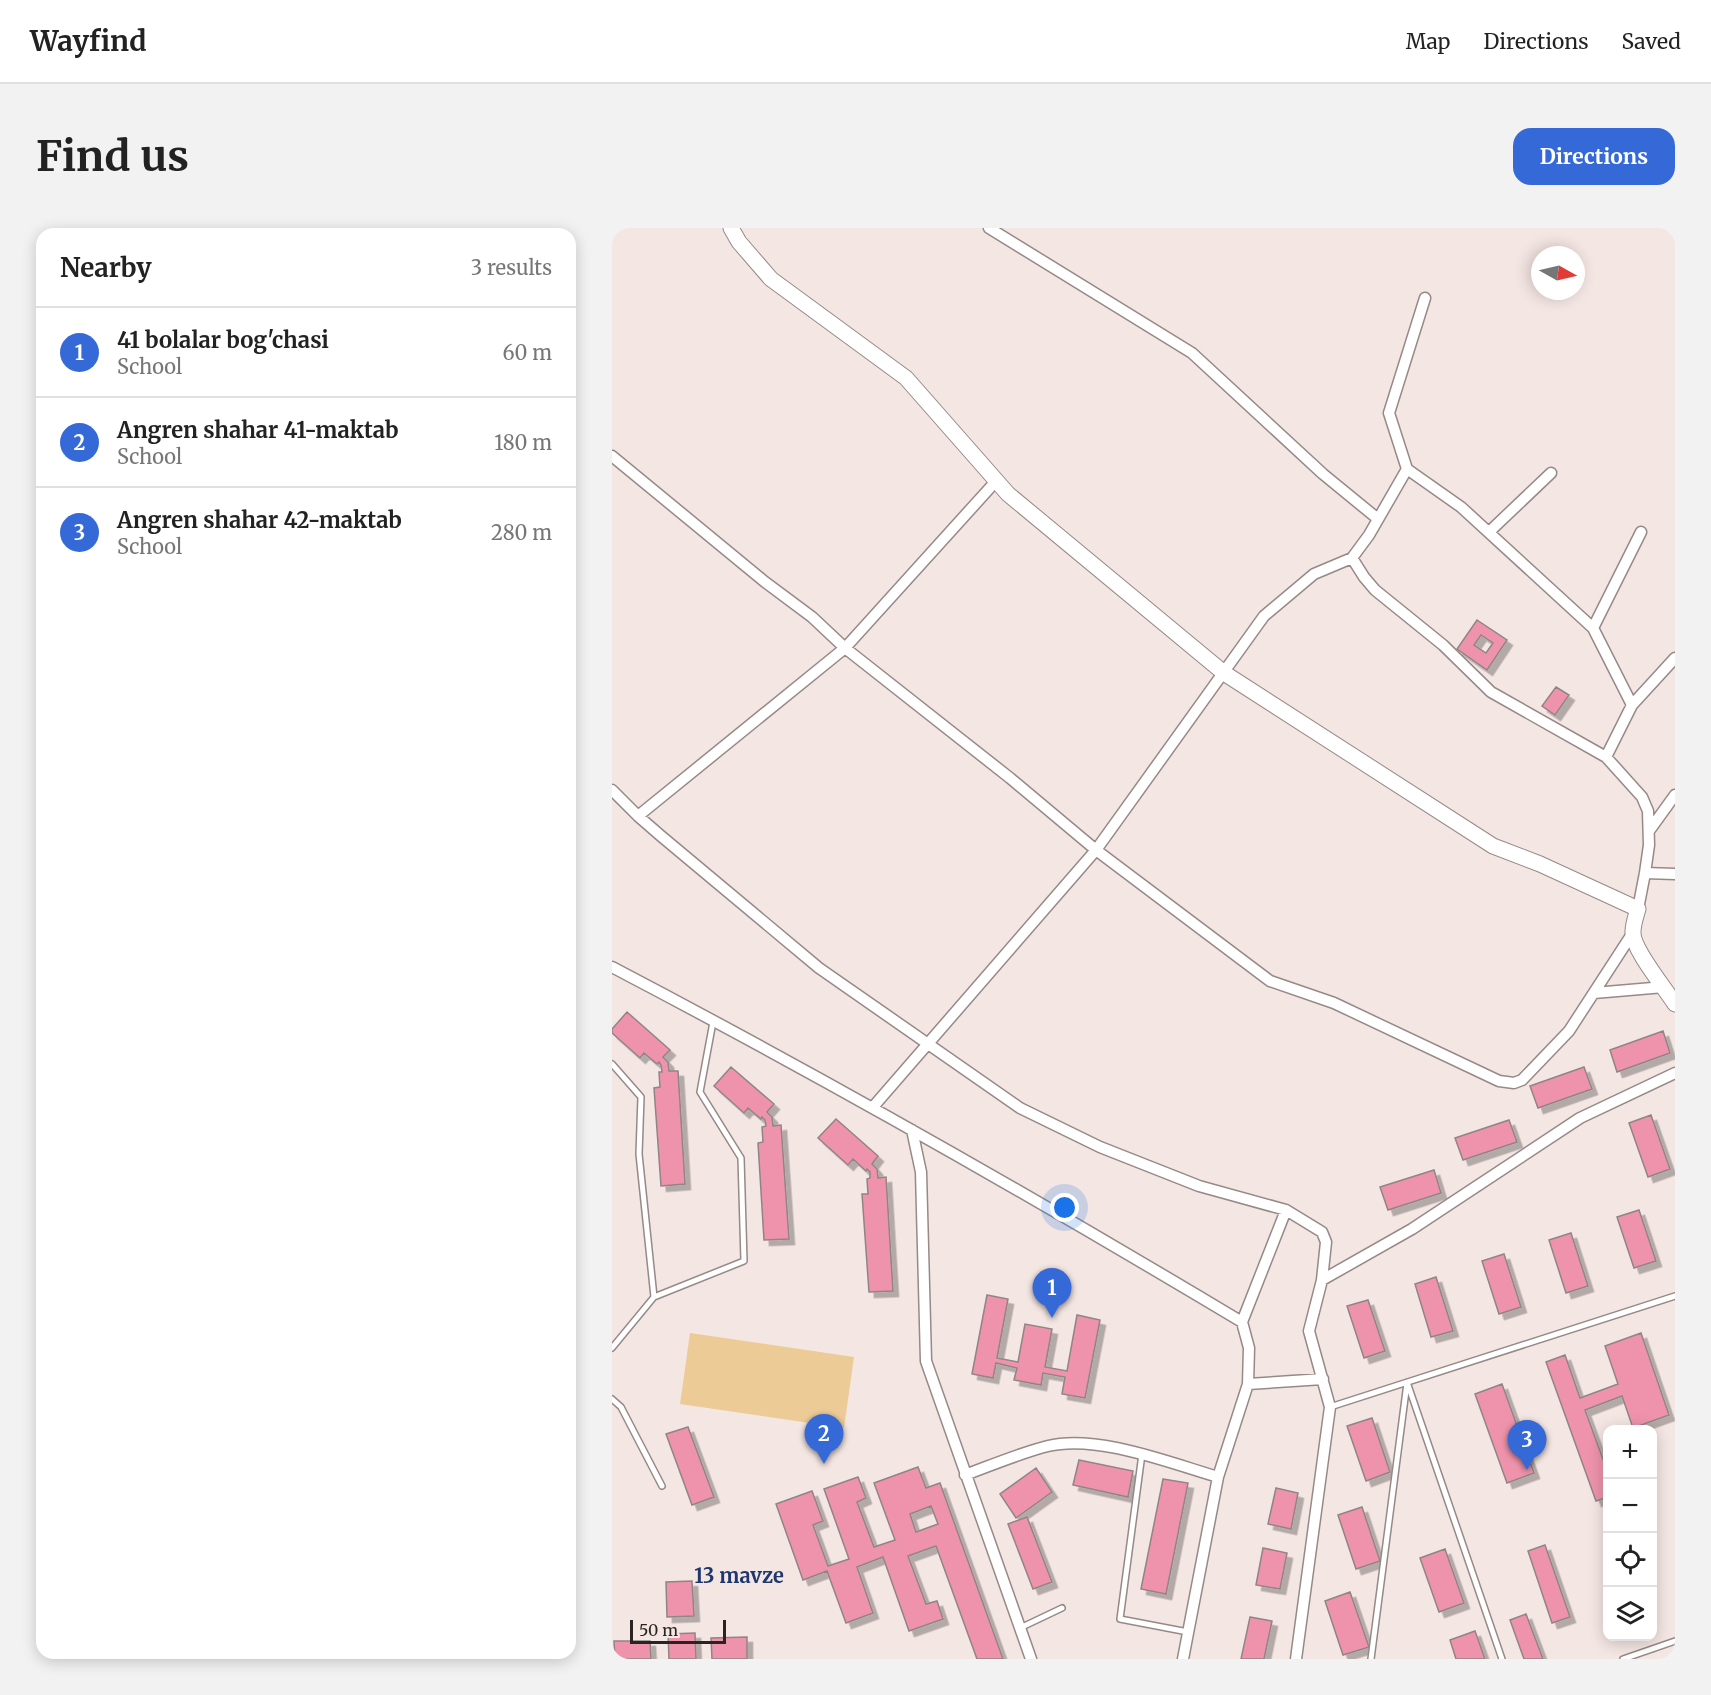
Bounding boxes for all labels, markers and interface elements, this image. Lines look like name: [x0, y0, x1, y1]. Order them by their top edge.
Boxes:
text: Wayfind: [30, 23, 146, 59]
text: Map: [1406, 28, 1450, 55]
text: Directions: [1483, 28, 1588, 55]
text: Saved: [1621, 28, 1681, 55]
button: Directions: [1513, 128, 1675, 185]
text: Find us: [36, 130, 189, 182]
north arrow: [1531, 246, 1585, 300]
text: Nearby: [60, 251, 152, 284]
text: 3 results: [471, 255, 552, 280]
text: 41 bolalar bog'chasi: [117, 326, 329, 354]
text: 1: [75, 340, 84, 365]
text: 60 m: [502, 340, 552, 365]
text: School: [117, 354, 182, 379]
text: Angren shahar 41-maktab: [117, 416, 399, 444]
text: 2: [74, 430, 85, 455]
text: 180 m: [494, 430, 552, 455]
text: School: [117, 444, 182, 469]
text: Angren shahar 42-maktab: [117, 506, 402, 534]
text: 3: [74, 520, 85, 545]
text: 280 m: [491, 520, 552, 545]
text: School: [117, 534, 182, 559]
your location: [1050, 1193, 1079, 1222]
pin: 1: [1032, 1268, 1072, 1318]
pin: 2: [804, 1414, 844, 1464]
pin: 3: [1508, 1420, 1546, 1470]
map controls: [1603, 1425, 1657, 1641]
button: +: [1603, 1425, 1657, 1479]
button: −: [1603, 1479, 1657, 1533]
button: locate: [1603, 1533, 1657, 1587]
district label: 13 mavze: [694, 1563, 784, 1588]
button: layers: [1603, 1587, 1657, 1641]
scale bar: [630, 1617, 726, 1644]
text: 50 m: [639, 1620, 678, 1640]

